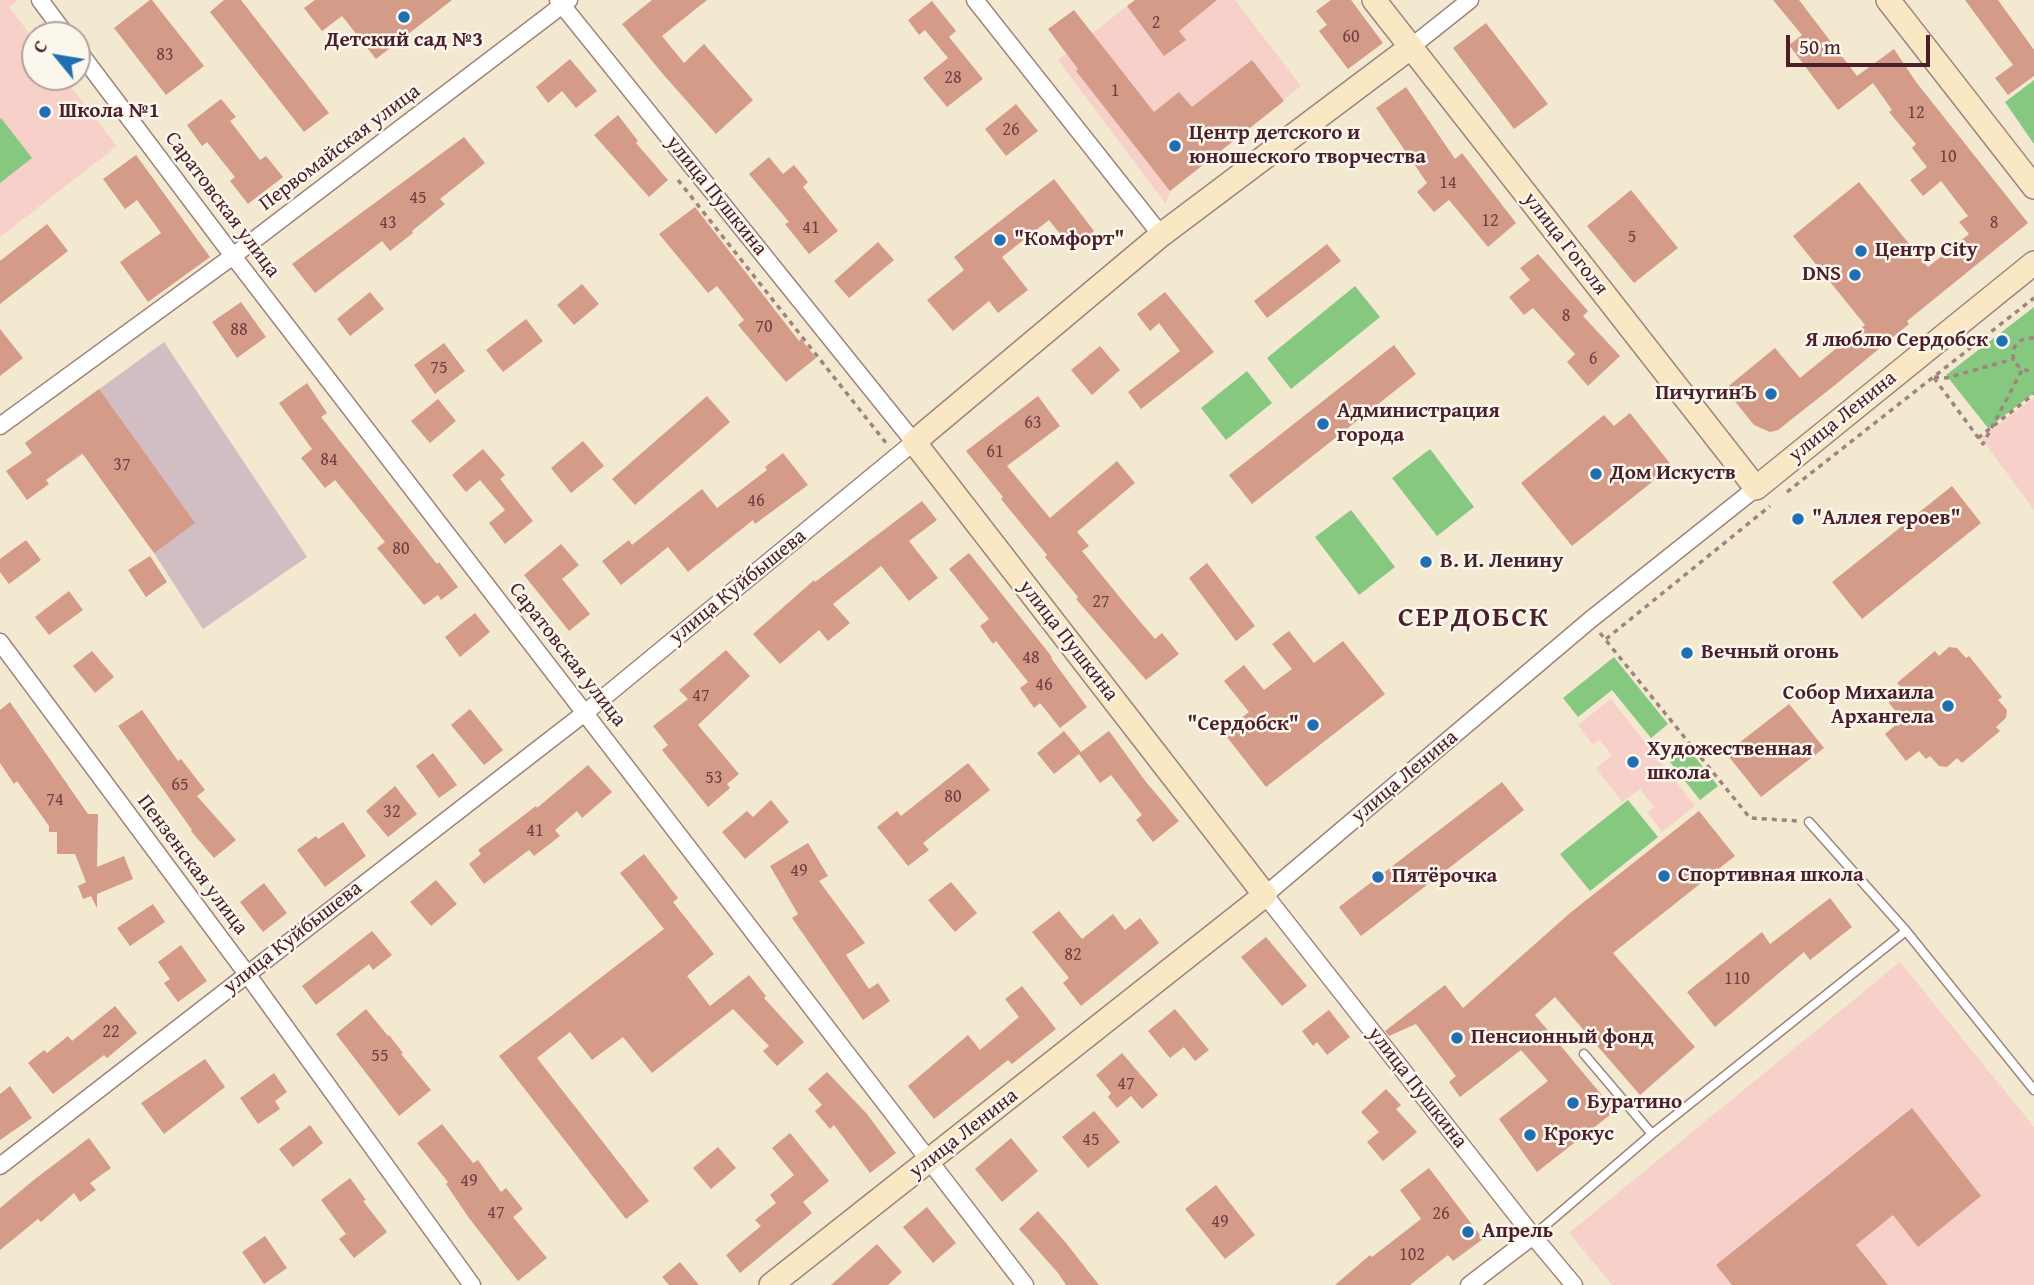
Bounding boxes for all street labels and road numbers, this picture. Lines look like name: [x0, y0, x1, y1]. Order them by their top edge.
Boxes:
street label: Первомайская улица: [254, 79, 426, 217]
street label: Саратовская улица: [159, 127, 285, 283]
street label: улица Пушкина: [660, 131, 772, 261]
street label: улица Гоголя: [1517, 187, 1613, 301]
street label: улица Ленина: [1784, 366, 1902, 468]
street label: улица Куйбышева: [664, 524, 812, 650]
street label: улица Пушкина: [1013, 575, 1123, 707]
street label: Саратовская улица: [503, 578, 631, 732]
street label: улица Ленина: [1347, 725, 1463, 829]
street label: Пензенская улица: [131, 790, 253, 940]
street label: улица Куйбышева: [219, 876, 367, 1000]
street label: улица Пушкина: [1362, 1022, 1472, 1154]
street label: улица Ленина: [904, 1084, 1024, 1184]

